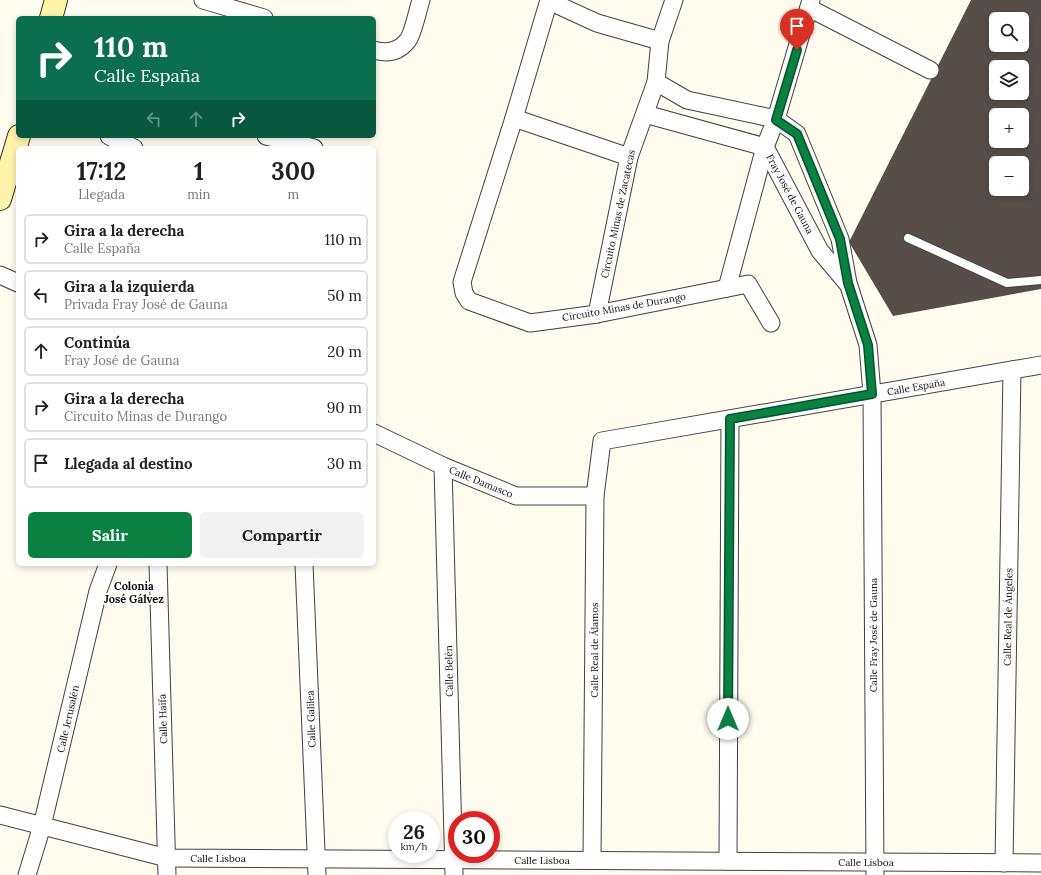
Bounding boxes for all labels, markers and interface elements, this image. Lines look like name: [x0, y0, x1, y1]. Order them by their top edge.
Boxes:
pin: [780, 9, 814, 50]
map controls: [989, 12, 1029, 196]
button: search: [989, 12, 1029, 52]
icon: arrive: [786, 15, 808, 37]
text: 110 m: [94, 29, 168, 65]
icon: right: [28, 32, 80, 84]
button: layers: [989, 60, 1029, 100]
text: Calle España: [94, 64, 200, 87]
icon: left: [143, 108, 165, 130]
icon: ahead: [185, 108, 207, 130]
icon: right: [227, 108, 249, 130]
button: +: [989, 108, 1029, 148]
street label: Circuito Minas de Zacatecas: [598, 148, 638, 280]
street label: Fray José de Gauna: [763, 152, 817, 236]
text: 17:12: [77, 156, 126, 187]
text: 1: [194, 156, 204, 187]
text: 300: [271, 156, 315, 187]
button: −: [989, 156, 1029, 196]
text: Llegada: [78, 186, 125, 203]
text: min: [187, 186, 210, 203]
text: m: [287, 186, 299, 203]
text: Gira a la derecha: [64, 221, 184, 240]
icon: right: [30, 228, 52, 250]
text: 110 m: [324, 230, 362, 249]
text: Calle España: [64, 240, 141, 257]
text: Gira a la izquierda: [64, 277, 195, 296]
icon: left: [30, 284, 52, 306]
text: 50 m: [327, 286, 362, 305]
street label: Circuito Minas de Durango: [561, 290, 687, 324]
text: Privada Fray José de Gauna: [64, 296, 228, 313]
text: Continúa: [64, 333, 130, 352]
icon: ahead: [30, 340, 52, 362]
text: 20 m: [327, 342, 362, 361]
text: Fray José de Gauna: [64, 352, 179, 369]
street label: Calle España: [886, 375, 946, 399]
text: Gira a la derecha: [64, 389, 184, 408]
icon: right: [30, 396, 52, 418]
text: 90 m: [327, 398, 362, 417]
text: Circuito Minas de Durango: [64, 408, 227, 425]
icon: arrive: [30, 452, 52, 474]
text: Llegada al destino: [64, 454, 193, 473]
text: 30 m: [327, 454, 362, 473]
street label: Calle Damasco: [447, 463, 515, 501]
button: Salir: [28, 512, 192, 558]
button: Compartir: [200, 512, 364, 558]
street label: Calle Real de Ángeles: [1001, 568, 1015, 666]
street label: Calle Fray José de Gauna: [867, 578, 880, 692]
district label: Colonia José Gálvez: [104, 579, 164, 606]
street label: Calle Real de Álamos: [588, 602, 601, 698]
street label: Calle Belén: [442, 645, 456, 697]
street label: Calle Jerusalén: [54, 684, 82, 754]
street label: Calle Galilea: [304, 690, 318, 748]
street label: Calle Haifa: [156, 694, 170, 744]
position arrow: [707, 698, 749, 740]
speed limit sign: 30: [448, 811, 500, 863]
text: 26: [403, 819, 425, 844]
text: km/h: [400, 840, 428, 853]
street label: Calle Lisboa: [190, 852, 246, 865]
street label: Calle Lisboa: [514, 854, 570, 867]
street label: Calle Lisboa: [838, 856, 894, 869]

